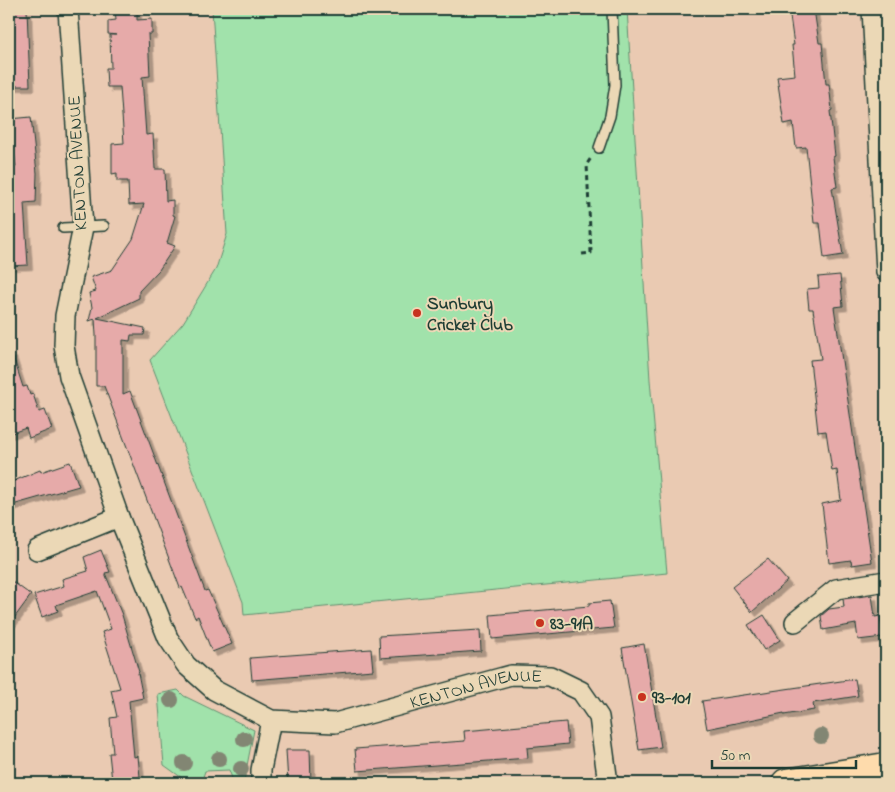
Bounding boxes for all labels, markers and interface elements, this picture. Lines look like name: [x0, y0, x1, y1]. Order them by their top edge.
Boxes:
street label: KENTON AVENUE: [62, 94, 96, 231]
place label: Sunbury Cricket Club: [427, 292, 513, 339]
marker: Sunbury Cricket Club: [411, 307, 423, 319]
place label: 83-91A: [549, 612, 593, 638]
marker: 83-91A: [534, 617, 546, 629]
street label: KENTON AVENUE: [407, 664, 542, 717]
place label: 93-101: [651, 686, 691, 712]
marker: 93-101: [636, 691, 648, 703]
scale bar: [712, 737, 856, 769]
text: 50 m: [720, 745, 751, 767]

